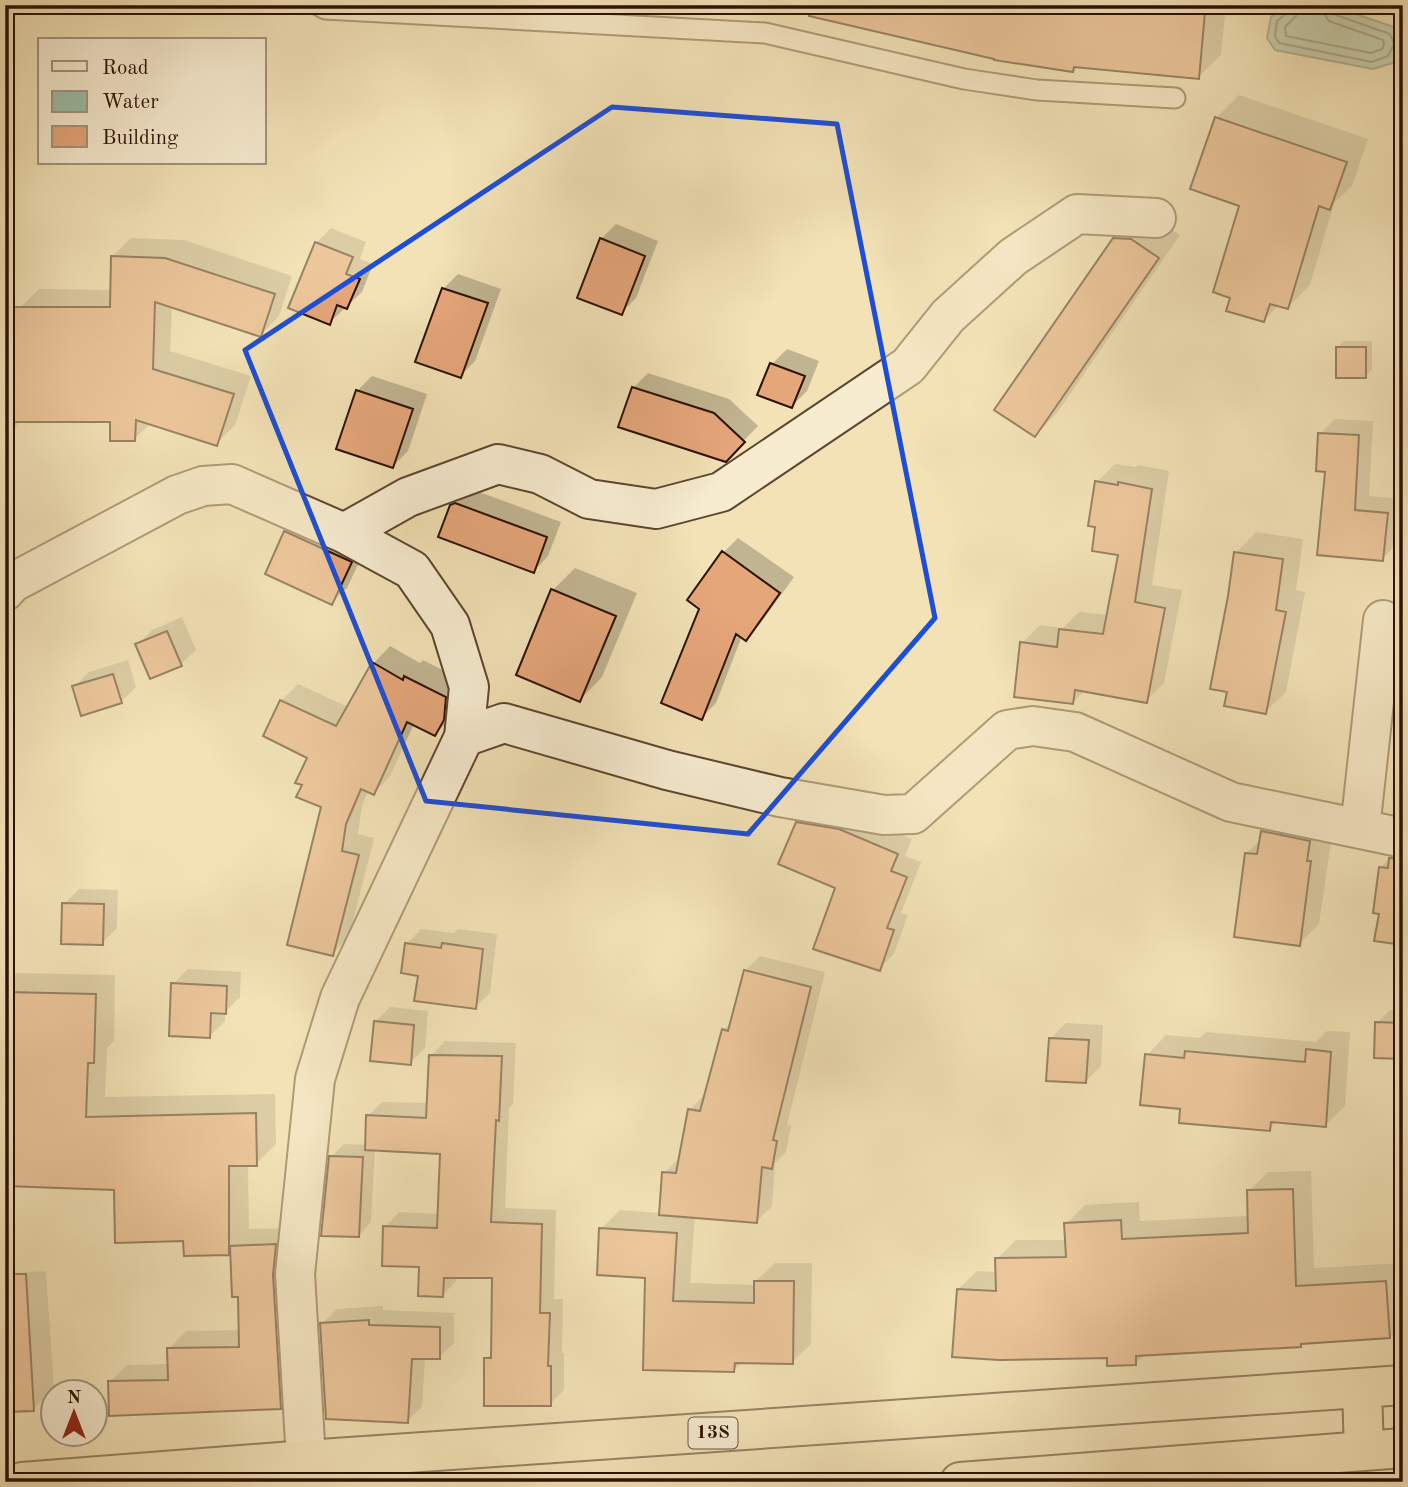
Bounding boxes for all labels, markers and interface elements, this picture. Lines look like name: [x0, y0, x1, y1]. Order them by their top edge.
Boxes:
legend: [38, 38, 266, 164]
text: Road: [102, 58, 149, 79]
text: Water: [102, 92, 159, 113]
text: Building: [102, 128, 179, 149]
north arrow: [38, 1378, 108, 1448]
text: N: [67, 1389, 82, 1408]
road number: 13S: [688, 1418, 738, 1448]

